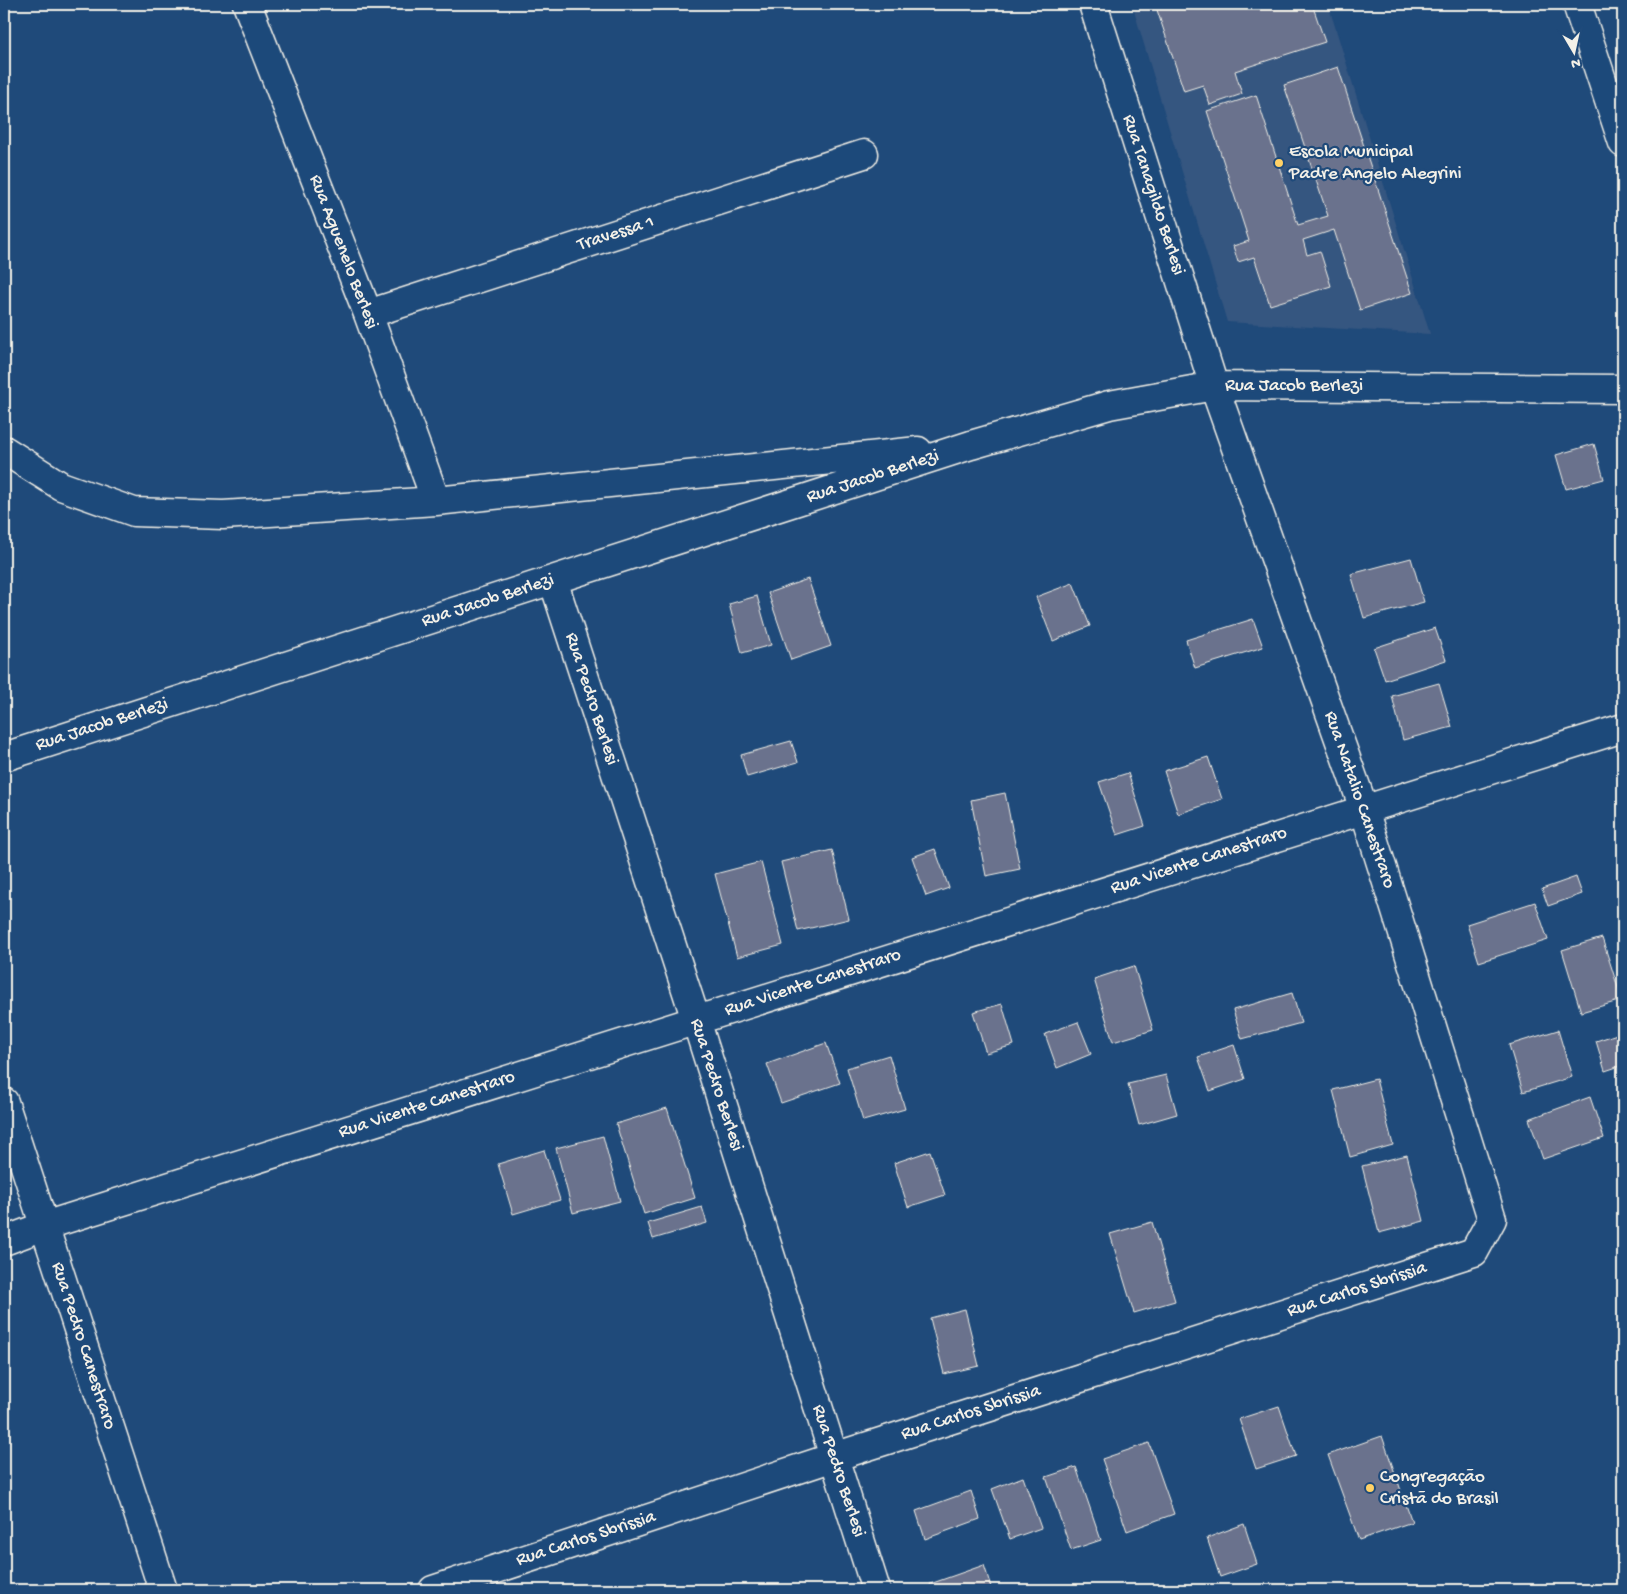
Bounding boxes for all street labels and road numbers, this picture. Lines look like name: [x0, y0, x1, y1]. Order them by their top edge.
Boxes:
street label: Rua Tanagildo Berlesi: [1116, 112, 1190, 278]
street label: Rua Aguenelo Berlesi: [303, 172, 383, 332]
street label: Travessa 1: [574, 211, 657, 258]
street label: Rua Jacob Berlezi: [1225, 375, 1363, 398]
street label: Rua Jacob Berlezi: [804, 445, 942, 509]
street label: Rua Jacob Berlezi: [419, 569, 557, 633]
street label: Rua Pedro Berlesi: [559, 630, 623, 768]
street label: Rua Jacob Berlezi: [33, 693, 171, 757]
street label: Rua Natalio Canestraro: [1318, 708, 1400, 892]
street label: Rua Vicente Canestraro: [1108, 822, 1290, 900]
street label: Rua Vicente Canestraro: [722, 944, 904, 1022]
street label: Rua Pedro Berlesi: [684, 1016, 748, 1154]
street label: Rua Vicente Canestraro: [336, 1066, 518, 1144]
street label: Rua Carlos Sbrissia: [1284, 1256, 1431, 1323]
street label: Rua Pedro Canestraro: [45, 1259, 121, 1433]
street label: Rua Carlos Sbrissia: [898, 1379, 1045, 1446]
street label: Rua Pedro Berlesi: [806, 1402, 870, 1540]
street label: Rua Carlos Sbrissia: [513, 1505, 660, 1572]

